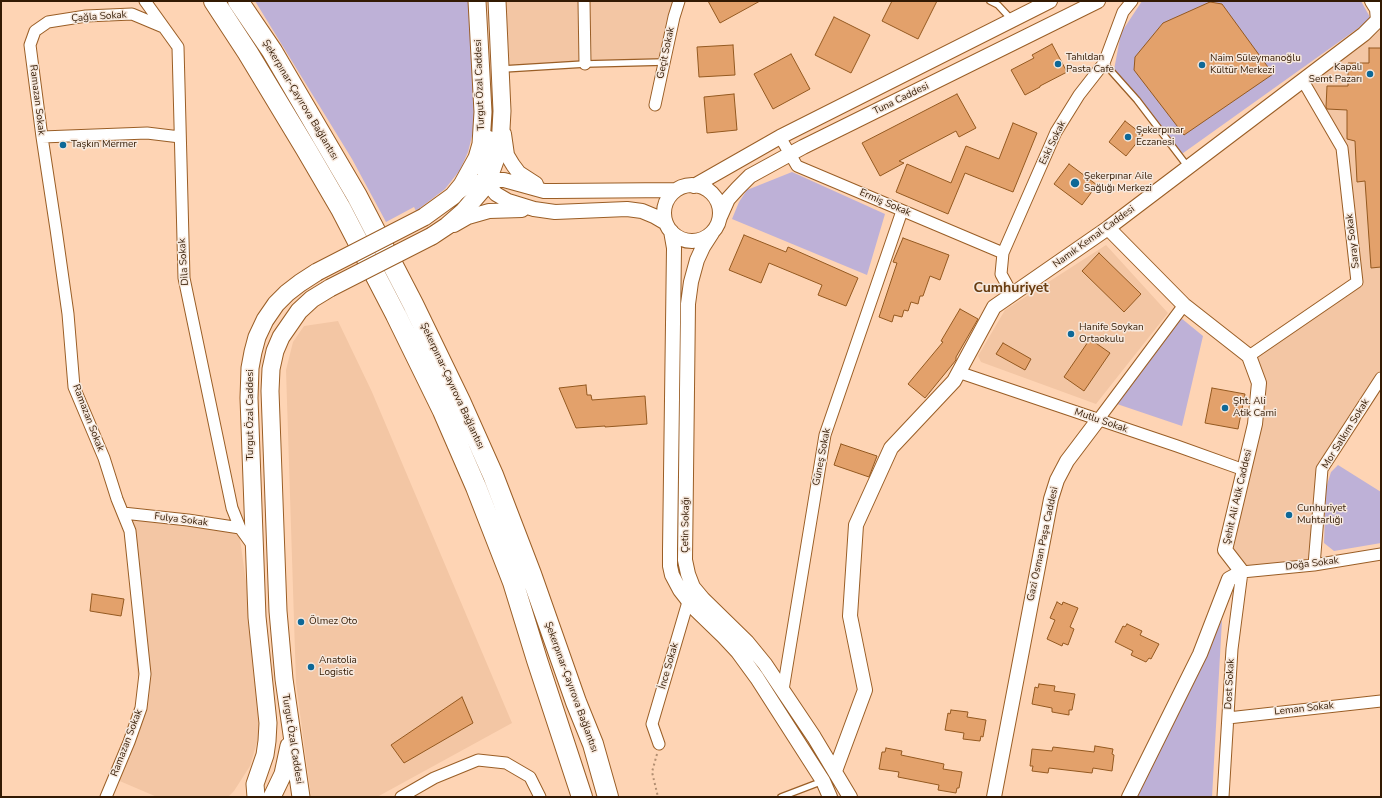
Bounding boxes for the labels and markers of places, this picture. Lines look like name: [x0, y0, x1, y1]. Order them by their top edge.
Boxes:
place label: Tahıldan Pasta Cafe: [1066, 52, 1114, 76]
place label: Naim Süleymanoğlu Kültür Merkezi: [1210, 53, 1301, 76]
marker: Tahıldan Pasta Cafe: [1053, 59, 1063, 69]
marker: Naim Süleymanoğlu Kültür Merkezi: [1197, 60, 1207, 70]
place label: Kapalı Semt Pazarı: [1309, 62, 1362, 86]
marker: Kapalı Semt Pazarı: [1365, 69, 1375, 79]
place label: Şekerpınar Eczanesi: [1136, 125, 1184, 148]
marker: Şekerpınar Eczanesi: [1123, 132, 1133, 142]
place label: Taşkın Mermer: [71, 139, 137, 151]
marker: Taşkın Mermer: [58, 140, 68, 150]
place label: Şekerpınar Aile Sağlığı Merkezi: [1084, 171, 1152, 194]
marker: Şekerpınar Aile Sağlığı Merkezi: [1069, 177, 1081, 189]
place label: Hanife Soykan Ortaokulu: [1079, 322, 1144, 346]
marker: Hanife Soykan Ortaokulu: [1066, 329, 1076, 339]
place label: Şht. Ali Atik Cami: [1233, 396, 1276, 420]
marker: Şht. Ali Atik Cami: [1220, 403, 1230, 413]
place label: Cunhuriyet Muhtarlığı: [1297, 503, 1346, 526]
marker: Cunhuriyet Muhtarlığı: [1284, 510, 1294, 520]
place label: Ölmez Oto: [309, 616, 357, 628]
marker: Ölmez Oto: [296, 617, 306, 627]
place label: Anatolia Logistic: [319, 655, 357, 678]
marker: Anatolia Logistic: [306, 662, 316, 672]

